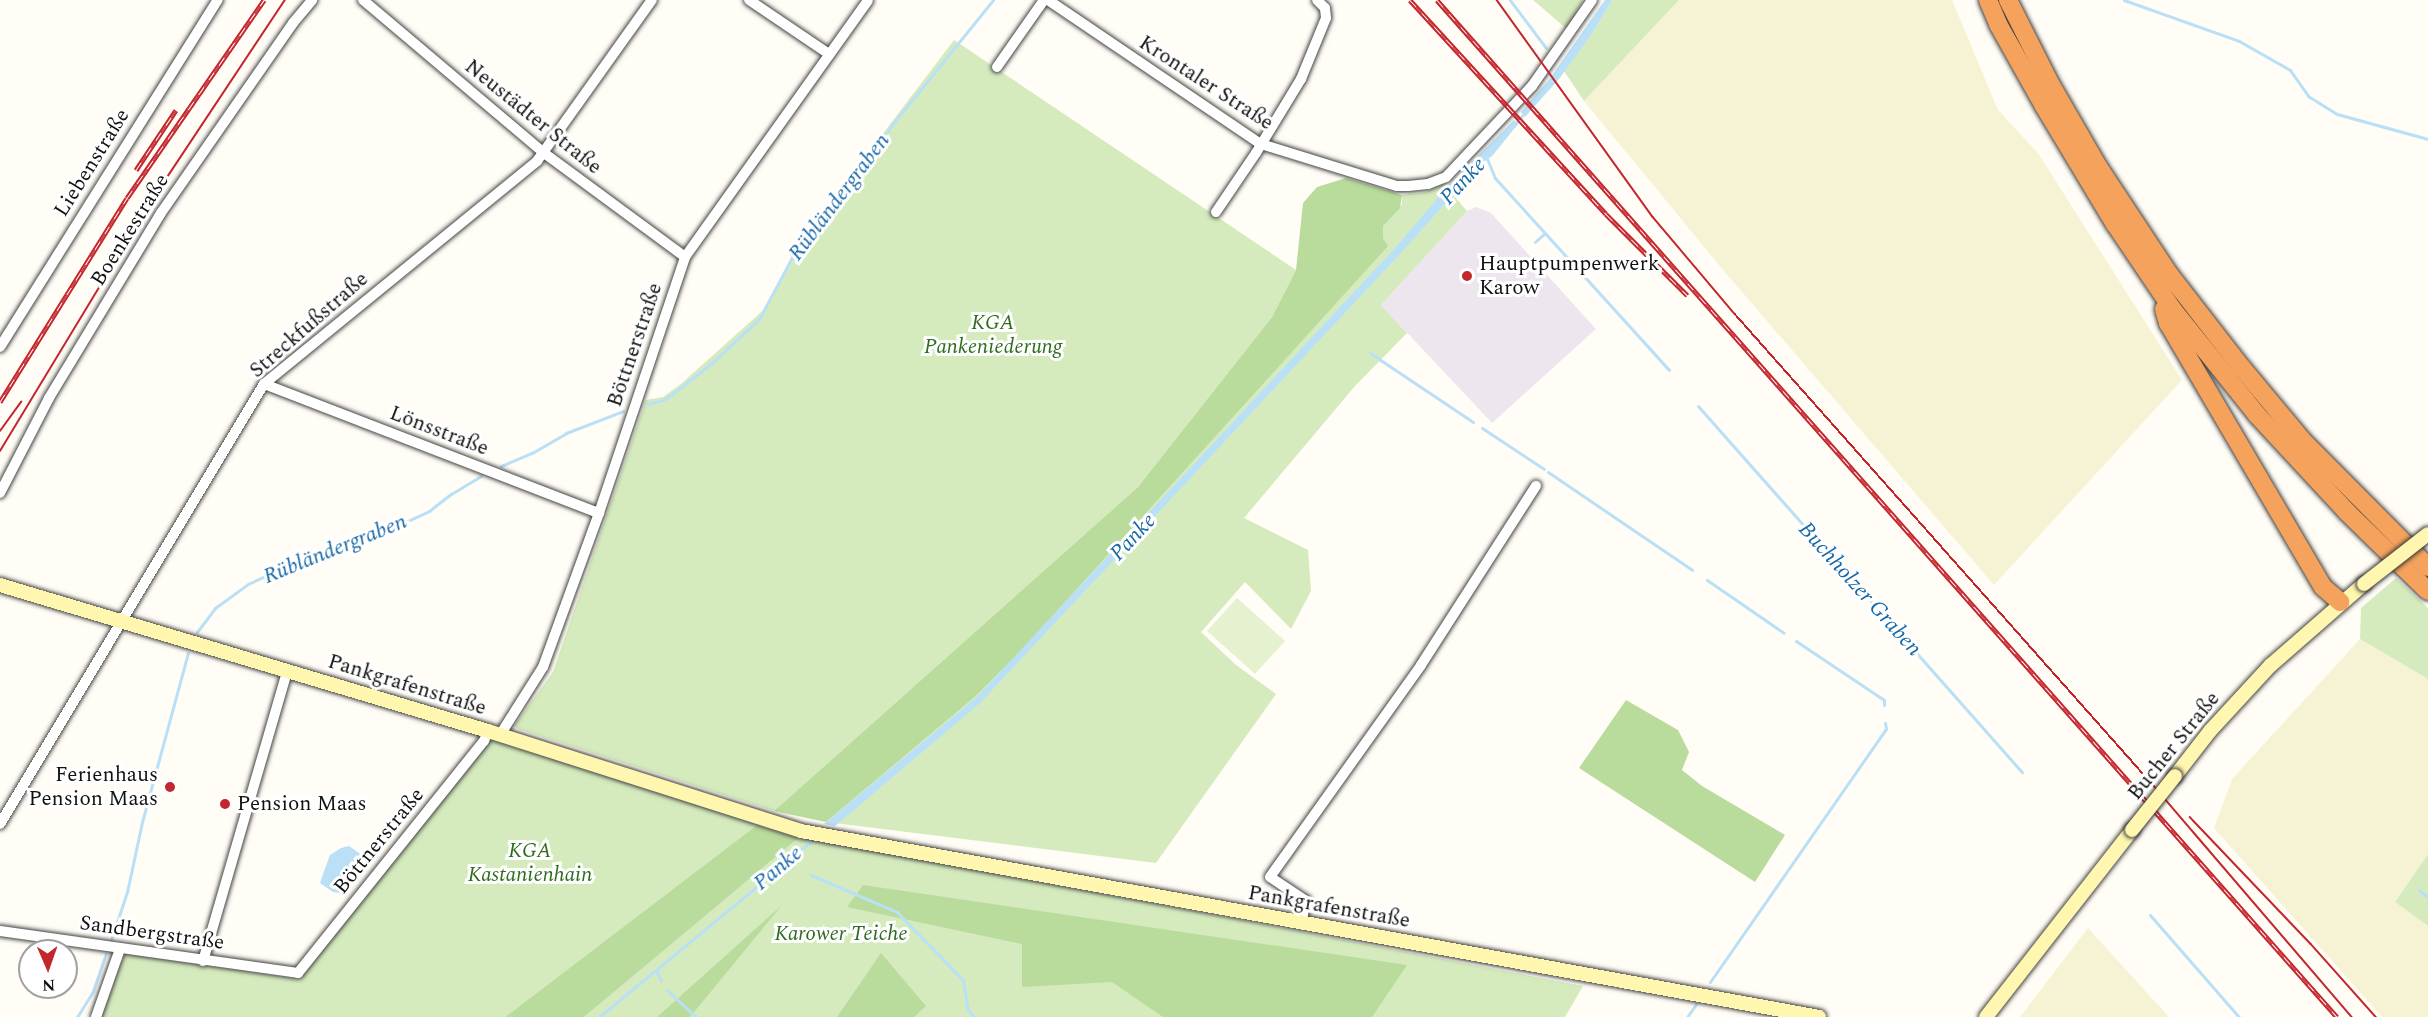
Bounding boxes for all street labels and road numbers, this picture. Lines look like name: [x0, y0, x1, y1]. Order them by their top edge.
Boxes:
street label: Krontaler Straße: [1134, 30, 1278, 136]
street label: Neustädter Straße: [459, 54, 607, 180]
street label: Liebenstraße: [49, 104, 135, 222]
street label: Boenkestraße: [86, 169, 174, 291]
street label: Streckfußstraße: [245, 267, 373, 383]
street label: Böttnerstraße: [602, 280, 668, 410]
street label: Lönsstraße: [386, 401, 492, 461]
street label: Pankgrafenstraße: [325, 649, 489, 721]
street label: Bucher Straße: [2123, 687, 2225, 805]
street label: Böttnerstraße: [329, 783, 429, 899]
street label: Pankgrafenstraße: [1246, 880, 1412, 934]
street label: Sandbergstraße: [78, 910, 226, 956]

